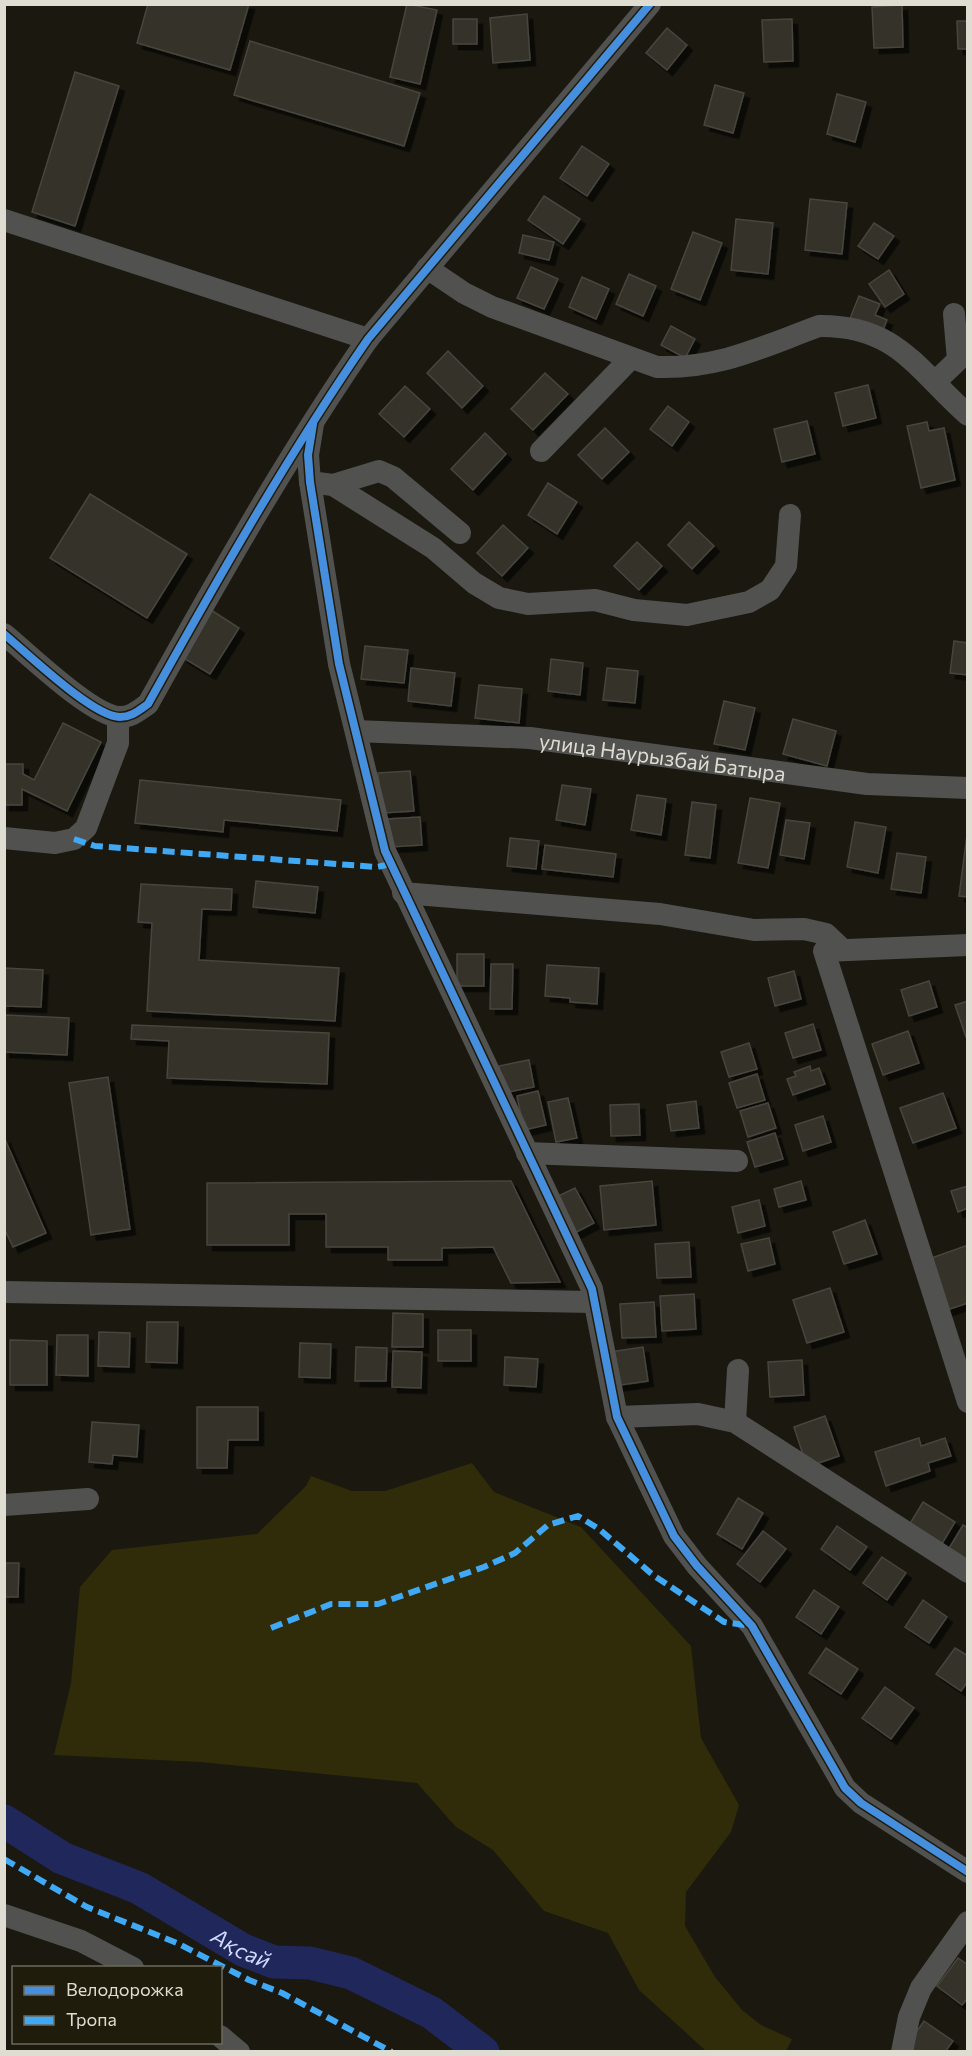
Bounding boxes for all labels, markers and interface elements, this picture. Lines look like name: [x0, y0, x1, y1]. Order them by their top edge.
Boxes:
street label: улица Наурызбай Батыра: [538, 727, 787, 785]
water label: Ақсай: [206, 1921, 275, 1973]
legend: [12, 1966, 222, 2044]
text: Велодорожка: [66, 1978, 184, 2000]
text: Тропа: [66, 2008, 117, 2030]

